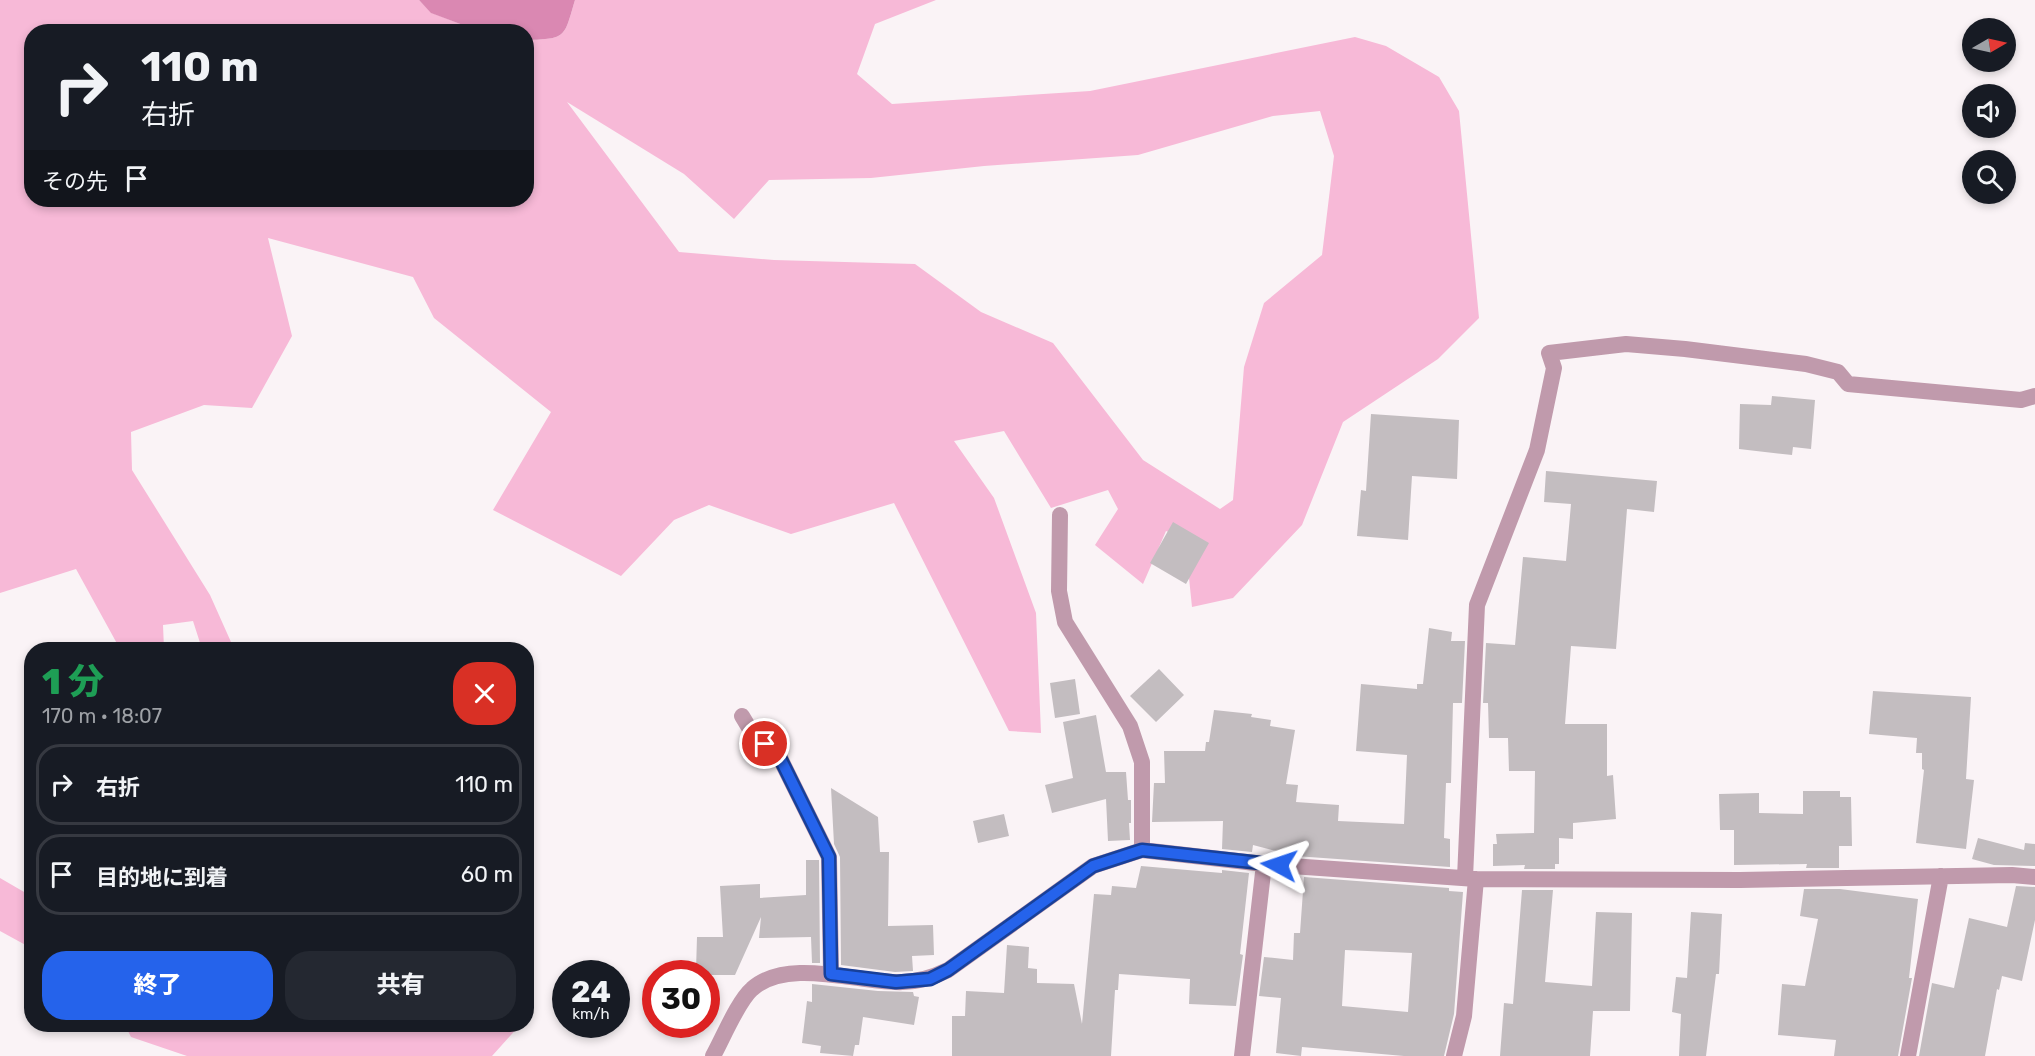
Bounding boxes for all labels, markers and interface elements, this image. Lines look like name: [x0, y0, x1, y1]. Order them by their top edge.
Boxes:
north arrow: [1962, 18, 2016, 72]
map controls: [1962, 18, 2016, 204]
text: 110 m: [141, 42, 259, 92]
icon: right: [42, 48, 120, 126]
button: sound: [1962, 84, 2016, 138]
text: 右折: [141, 99, 195, 131]
button: search: [1962, 150, 2016, 204]
icon: arrive: [120, 162, 153, 195]
text: その先: [42, 168, 108, 195]
text: 1 分: [42, 660, 104, 703]
button: close: [453, 662, 516, 725]
text: 170 m · 18:07: [42, 704, 162, 728]
pin: [739, 718, 790, 769]
icon: arrive: [748, 727, 781, 760]
icon: right: [45, 768, 78, 801]
text: 110 m: [455, 771, 513, 798]
text: 右折: [96, 774, 140, 801]
position arrow: [1247, 833, 1311, 897]
icon: arrive: [45, 858, 78, 891]
text: 60 m: [461, 861, 513, 888]
text: 目的地に到着: [96, 864, 228, 891]
button: 終了: [42, 951, 273, 1020]
button: 共有: [285, 951, 516, 1020]
speed limit sign: 30: [642, 960, 720, 1038]
text: 24: [571, 974, 611, 1010]
text: km/h: [572, 1005, 610, 1023]

